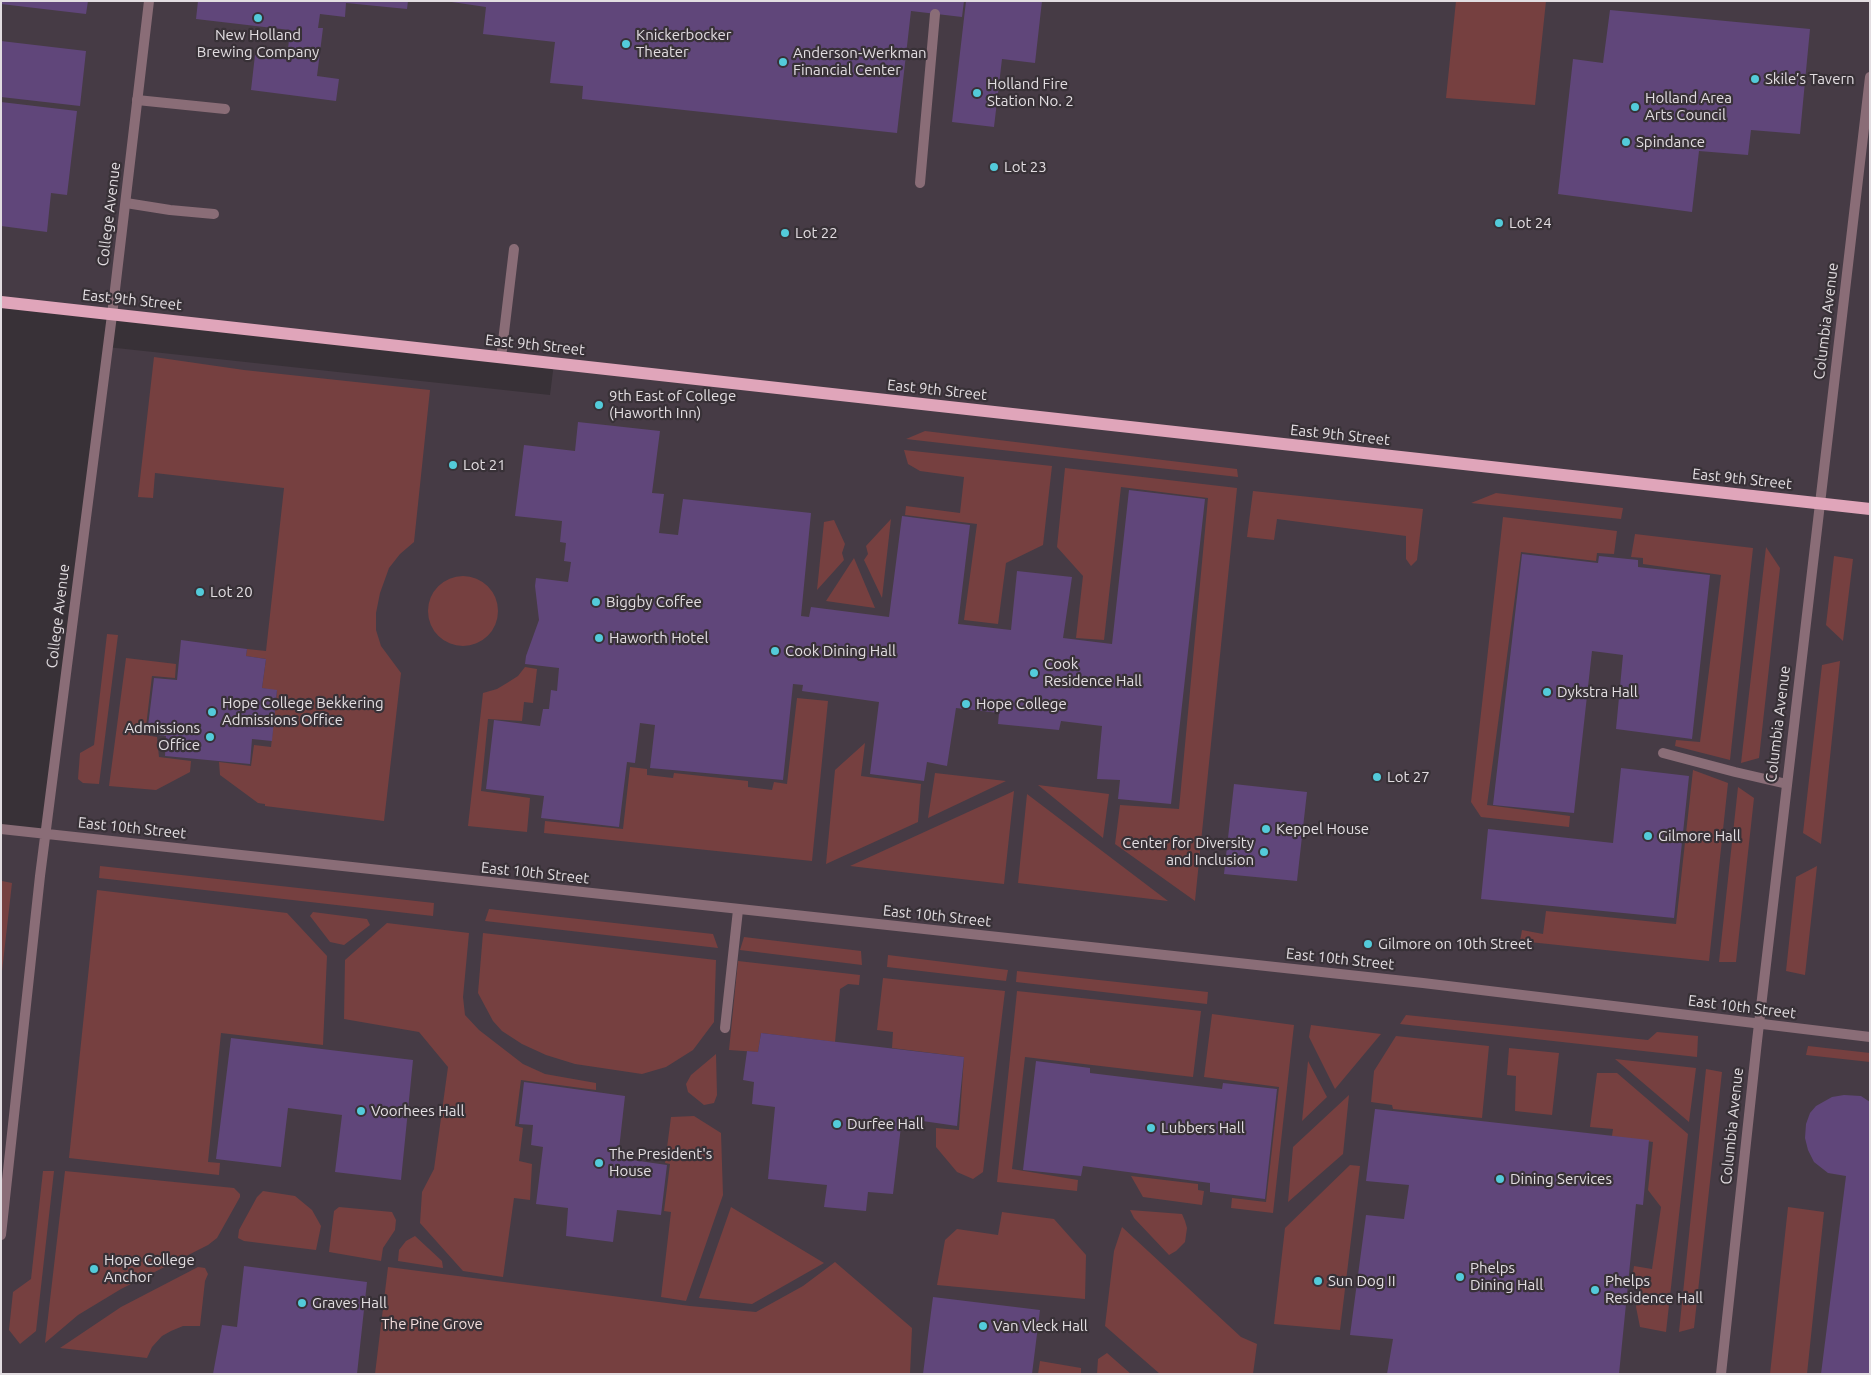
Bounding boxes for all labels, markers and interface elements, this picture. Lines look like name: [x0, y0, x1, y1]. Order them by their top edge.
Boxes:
marker: New Holland Brewing Company: [252, 12, 264, 24]
place label: New Holland Brewing Company: [197, 26, 319, 61]
place label: Knickerbocker Theater: [636, 26, 731, 61]
marker: Knickerbocker Theater: [620, 38, 632, 50]
place label: Anderson-Werkman Financial Center: [793, 44, 927, 79]
marker: Anderson-Werkman Financial Center: [777, 56, 789, 68]
place label: Skile’s Tavern: [1765, 70, 1855, 88]
marker: Skile’s Tavern: [1749, 73, 1761, 85]
place label: Holland Fire Station No. 2: [987, 75, 1074, 110]
marker: Holland Fire Station No. 2: [971, 87, 983, 99]
place label: Holland Area Arts Council: [1645, 89, 1732, 124]
marker: Holland Area Arts Council: [1629, 101, 1641, 113]
place label: Spindance: [1636, 133, 1705, 151]
marker: Spindance: [1620, 136, 1632, 148]
place label: Lot 23: [1004, 158, 1047, 176]
street label: College Avenue: [94, 161, 124, 267]
marker: Lot 23: [988, 161, 1000, 173]
place label: Lot 24: [1509, 214, 1552, 232]
marker: Lot 24: [1493, 217, 1505, 229]
place label: Lot 22: [795, 224, 838, 242]
marker: Lot 22: [779, 227, 791, 239]
street label: Columbia Avenue: [1810, 262, 1842, 380]
street label: East 9th Street: [81, 286, 183, 314]
street label: East 9th Street: [484, 331, 586, 359]
street label: East 9th Street: [886, 376, 988, 404]
place label: 9th East of College (Haworth Inn): [609, 387, 736, 422]
marker: 9th East of College (Haworth Inn): [593, 399, 605, 411]
street label: East 9th Street: [1289, 421, 1391, 449]
place label: Lot 21: [463, 456, 506, 474]
marker: Lot 21: [447, 459, 459, 471]
street label: East 9th Street: [1691, 465, 1793, 493]
street label: College Avenue: [43, 563, 73, 669]
place label: Lot 20: [210, 583, 253, 601]
marker: Lot 20: [194, 586, 206, 598]
place label: Biggby Coffee: [606, 593, 702, 611]
marker: Biggby Coffee: [590, 596, 602, 608]
place label: Haworth Hotel: [609, 629, 708, 647]
marker: Haworth Hotel: [593, 632, 605, 644]
place label: Cook Dining Hall: [785, 642, 896, 660]
marker: Cook Dining Hall: [769, 645, 781, 657]
place label: Cook Residence Hall: [1044, 655, 1142, 690]
street label: Columbia Avenue: [1762, 665, 1794, 783]
marker: Cook Residence Hall: [1028, 667, 1040, 679]
place label: Dykstra Hall: [1557, 683, 1638, 701]
marker: Dykstra Hall: [1541, 686, 1553, 698]
place label: Hope College Bekkering Admissions Office: [222, 694, 384, 729]
place label: Hope College: [976, 695, 1067, 713]
marker: Hope College: [960, 698, 972, 710]
marker: Hope College Bekkering Admissions Office: [206, 706, 218, 718]
place label: Admissions Office: [124, 719, 200, 754]
marker: Admissions Office: [204, 731, 216, 743]
place label: Lot 27: [1387, 768, 1430, 786]
marker: Lot 27: [1371, 771, 1383, 783]
street label: East 10th Street: [77, 813, 187, 843]
place label: Keppel House: [1276, 820, 1369, 838]
marker: Keppel House: [1260, 823, 1272, 835]
place label: Gilmore Hall: [1658, 827, 1741, 845]
marker: Gilmore Hall: [1642, 830, 1654, 842]
place label: Center for Diversity and Inclusion: [1122, 834, 1254, 869]
marker: Center for Diversity and Inclusion: [1258, 846, 1270, 858]
street label: East 10th Street: [480, 858, 590, 888]
street label: East 10th Street: [882, 901, 992, 931]
place label: Gilmore on 10th Street: [1378, 935, 1532, 953]
marker: Gilmore on 10th Street: [1362, 938, 1374, 950]
street label: East 10th Street: [1285, 944, 1395, 974]
street label: East 10th Street: [1687, 991, 1797, 1023]
street label: Columbia Avenue: [1717, 1067, 1747, 1185]
place label: Voorhees Hall: [371, 1102, 464, 1120]
marker: Voorhees Hall: [355, 1105, 367, 1117]
place label: Durfee Hall: [847, 1115, 924, 1133]
marker: Durfee Hall: [831, 1118, 843, 1130]
place label: Lubbers Hall: [1161, 1119, 1245, 1137]
marker: Lubbers Hall: [1145, 1122, 1157, 1134]
place label: The President's House: [609, 1145, 712, 1180]
marker: The President's House: [593, 1157, 605, 1169]
place label: Dining Services: [1510, 1170, 1612, 1188]
marker: Dining Services: [1494, 1173, 1506, 1185]
place label: Hope College Anchor: [104, 1251, 195, 1286]
place label: Phelps Dining Hall: [1470, 1259, 1543, 1294]
marker: Hope College Anchor: [88, 1263, 100, 1275]
marker: Phelps Dining Hall: [1454, 1271, 1466, 1283]
place label: Sun Dog II: [1328, 1272, 1396, 1290]
place label: Phelps Residence Hall: [1605, 1272, 1703, 1307]
marker: Sun Dog II: [1312, 1275, 1324, 1287]
marker: Phelps Residence Hall: [1589, 1284, 1601, 1296]
place label: Graves Hall: [312, 1294, 387, 1312]
marker: Graves Hall: [296, 1297, 308, 1309]
park label: The Pine Grove: [381, 1315, 483, 1333]
place label: Van Vleck Hall: [993, 1317, 1088, 1335]
marker: Van Vleck Hall: [977, 1320, 989, 1332]

